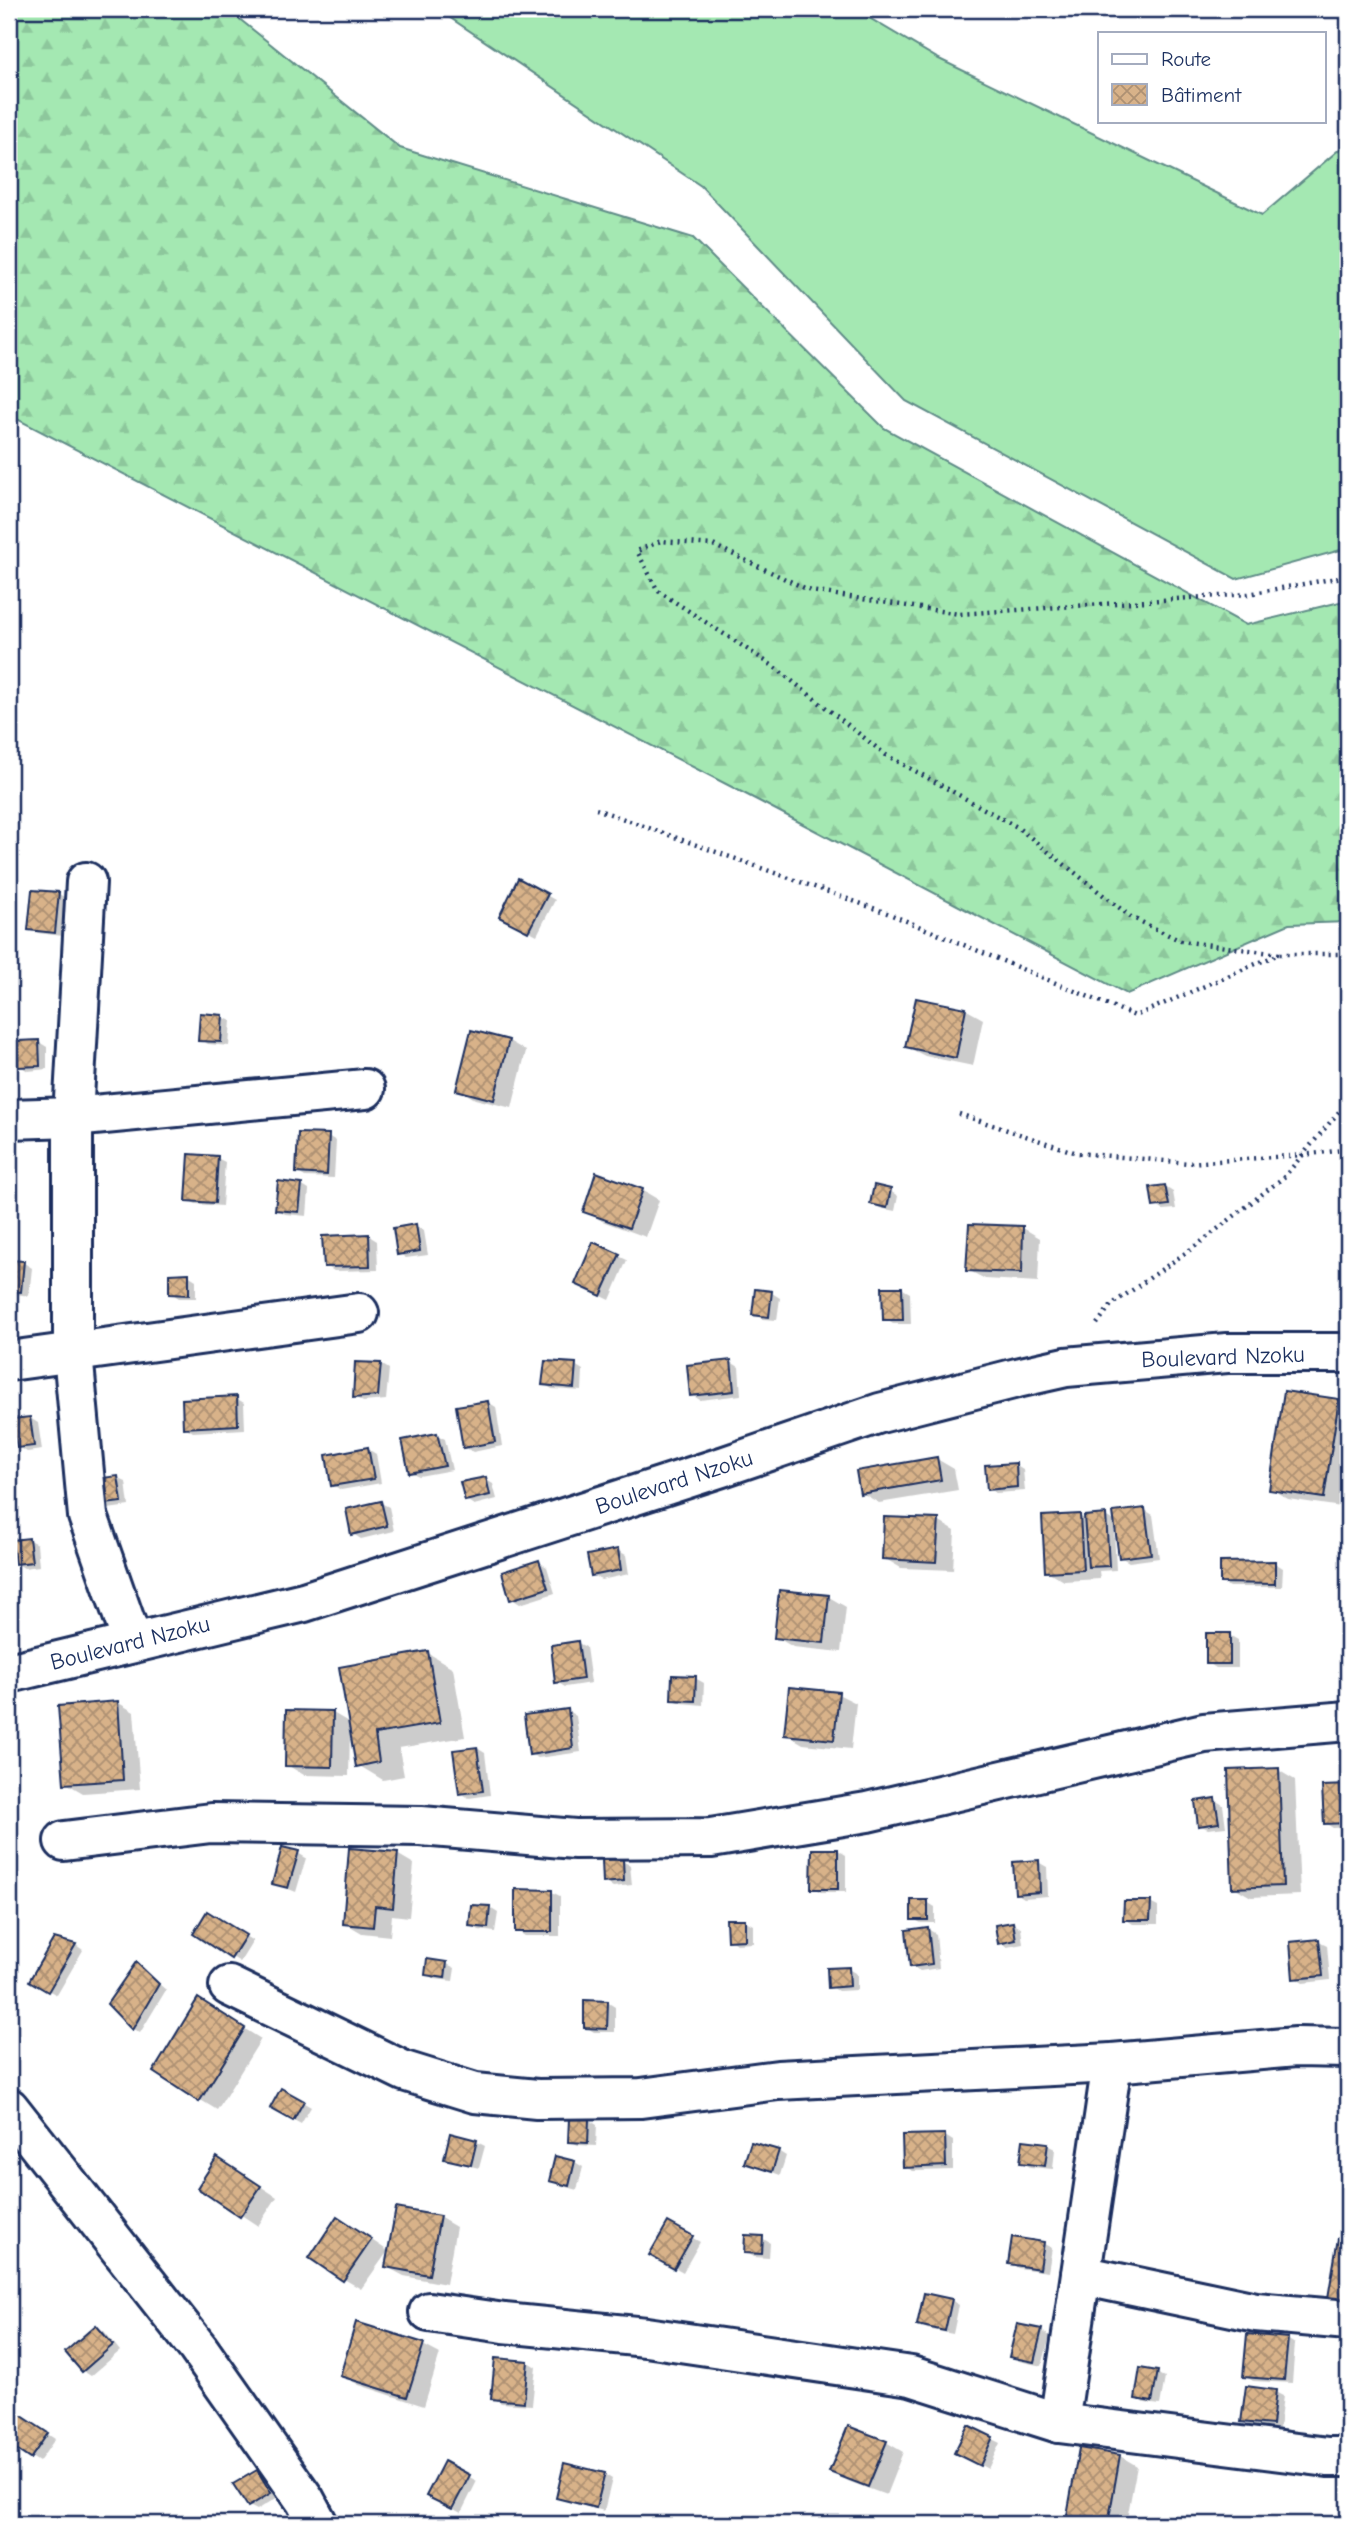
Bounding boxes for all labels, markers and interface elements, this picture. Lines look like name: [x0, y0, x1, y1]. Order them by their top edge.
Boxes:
legend: [1098, 32, 1326, 122]
text: Route: [1161, 47, 1211, 71]
text: Bâtiment: [1161, 83, 1242, 107]
street label: Boulevard Nzoku: [1141, 1341, 1305, 1373]
street label: Boulevard Nzoku: [592, 1444, 756, 1520]
street label: Boulevard Nzoku: [47, 1610, 213, 1676]

